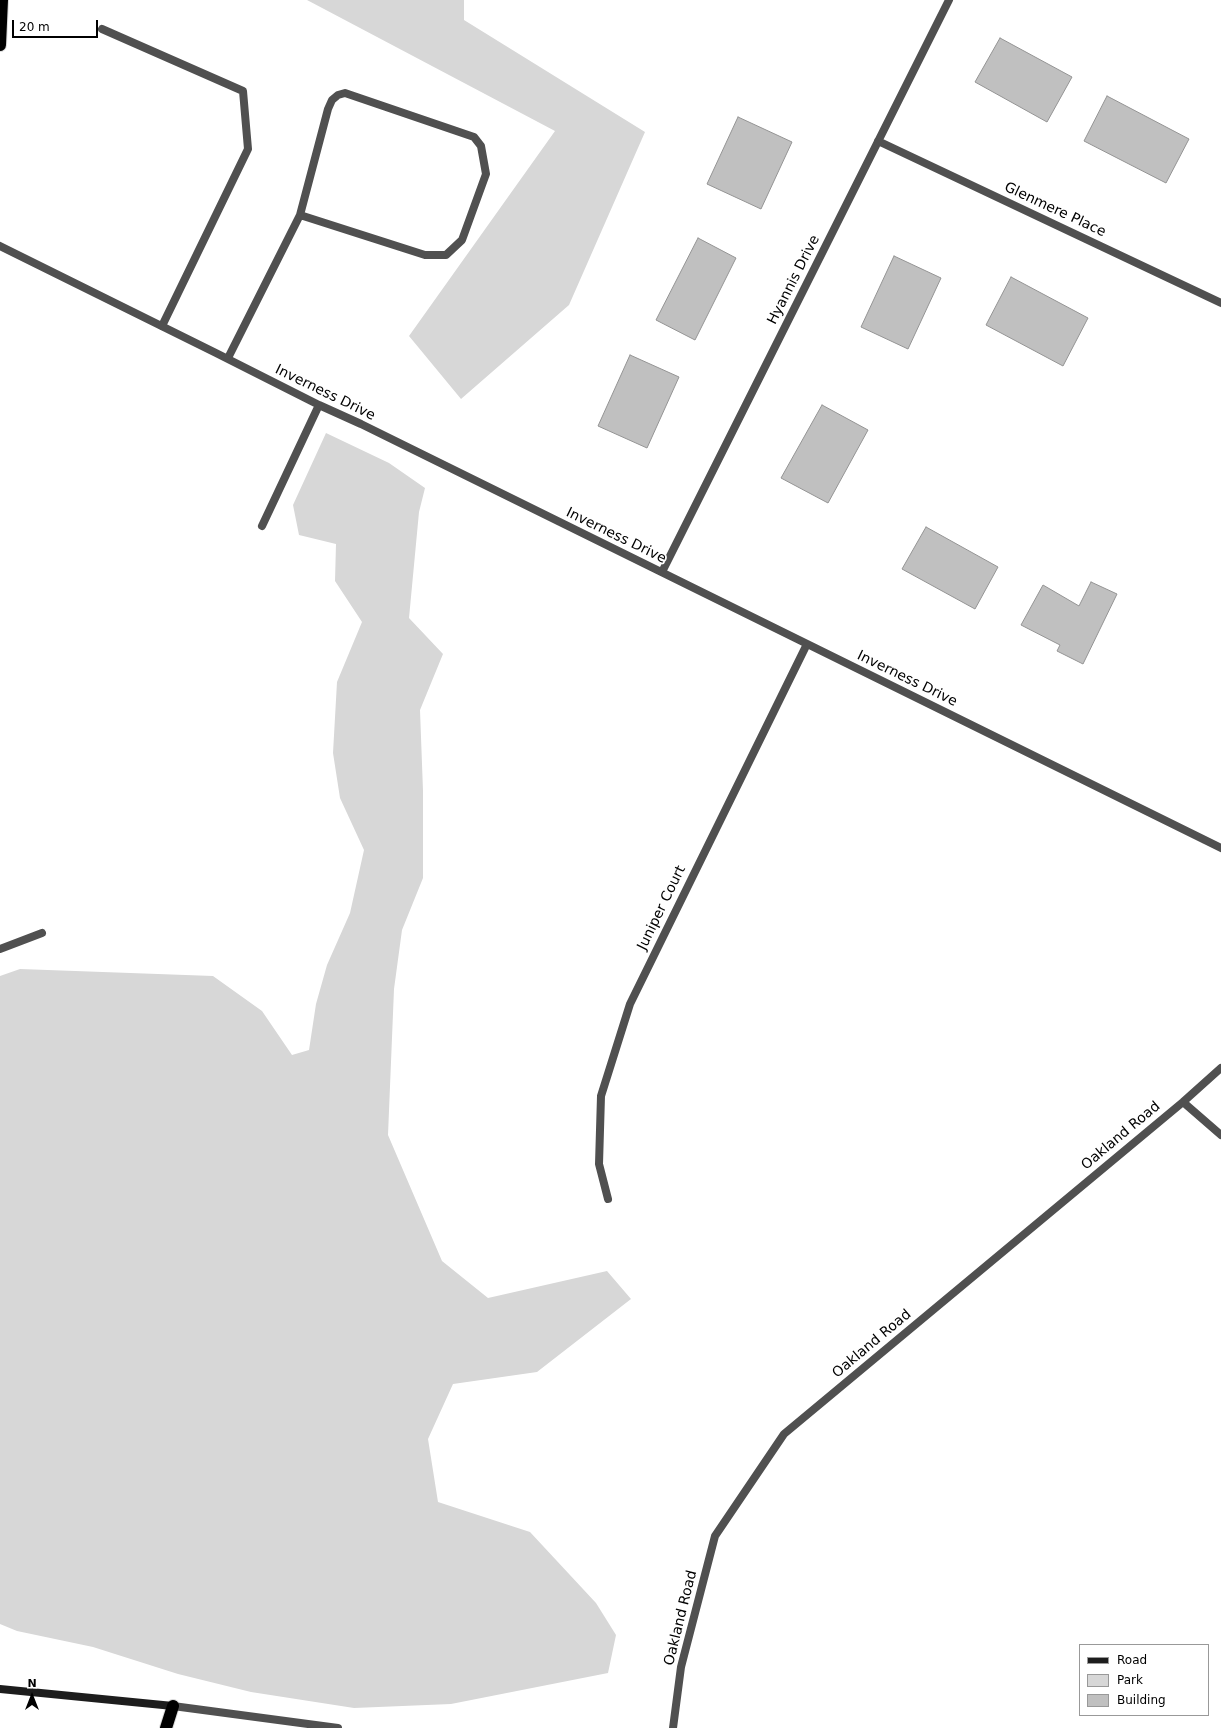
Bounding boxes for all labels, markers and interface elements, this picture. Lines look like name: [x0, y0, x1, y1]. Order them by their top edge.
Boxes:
scale bar: [14, 12, 100, 38]
text: 20 m: [19, 20, 50, 34]
street label: Glenmere Place: [1002, 179, 1108, 241]
street label: Hyannis Drive: [764, 232, 824, 328]
street label: Inverness Drive: [272, 362, 378, 424]
street label: Inverness Drive: [563, 505, 669, 567]
street label: Inverness Drive: [854, 648, 960, 710]
street label: Juniper Court: [634, 863, 690, 953]
street label: Oakland Road: [1078, 1098, 1164, 1174]
street label: Oakland Road: [829, 1306, 915, 1382]
street label: Oakland Road: [661, 1569, 701, 1667]
legend: [1079, 1644, 1209, 1716]
text: Road: [1117, 1653, 1147, 1667]
text: Park: [1117, 1673, 1143, 1687]
north arrow: [12, 1676, 52, 1716]
text: N: [27, 1677, 37, 1690]
text: Building: [1117, 1693, 1166, 1707]

